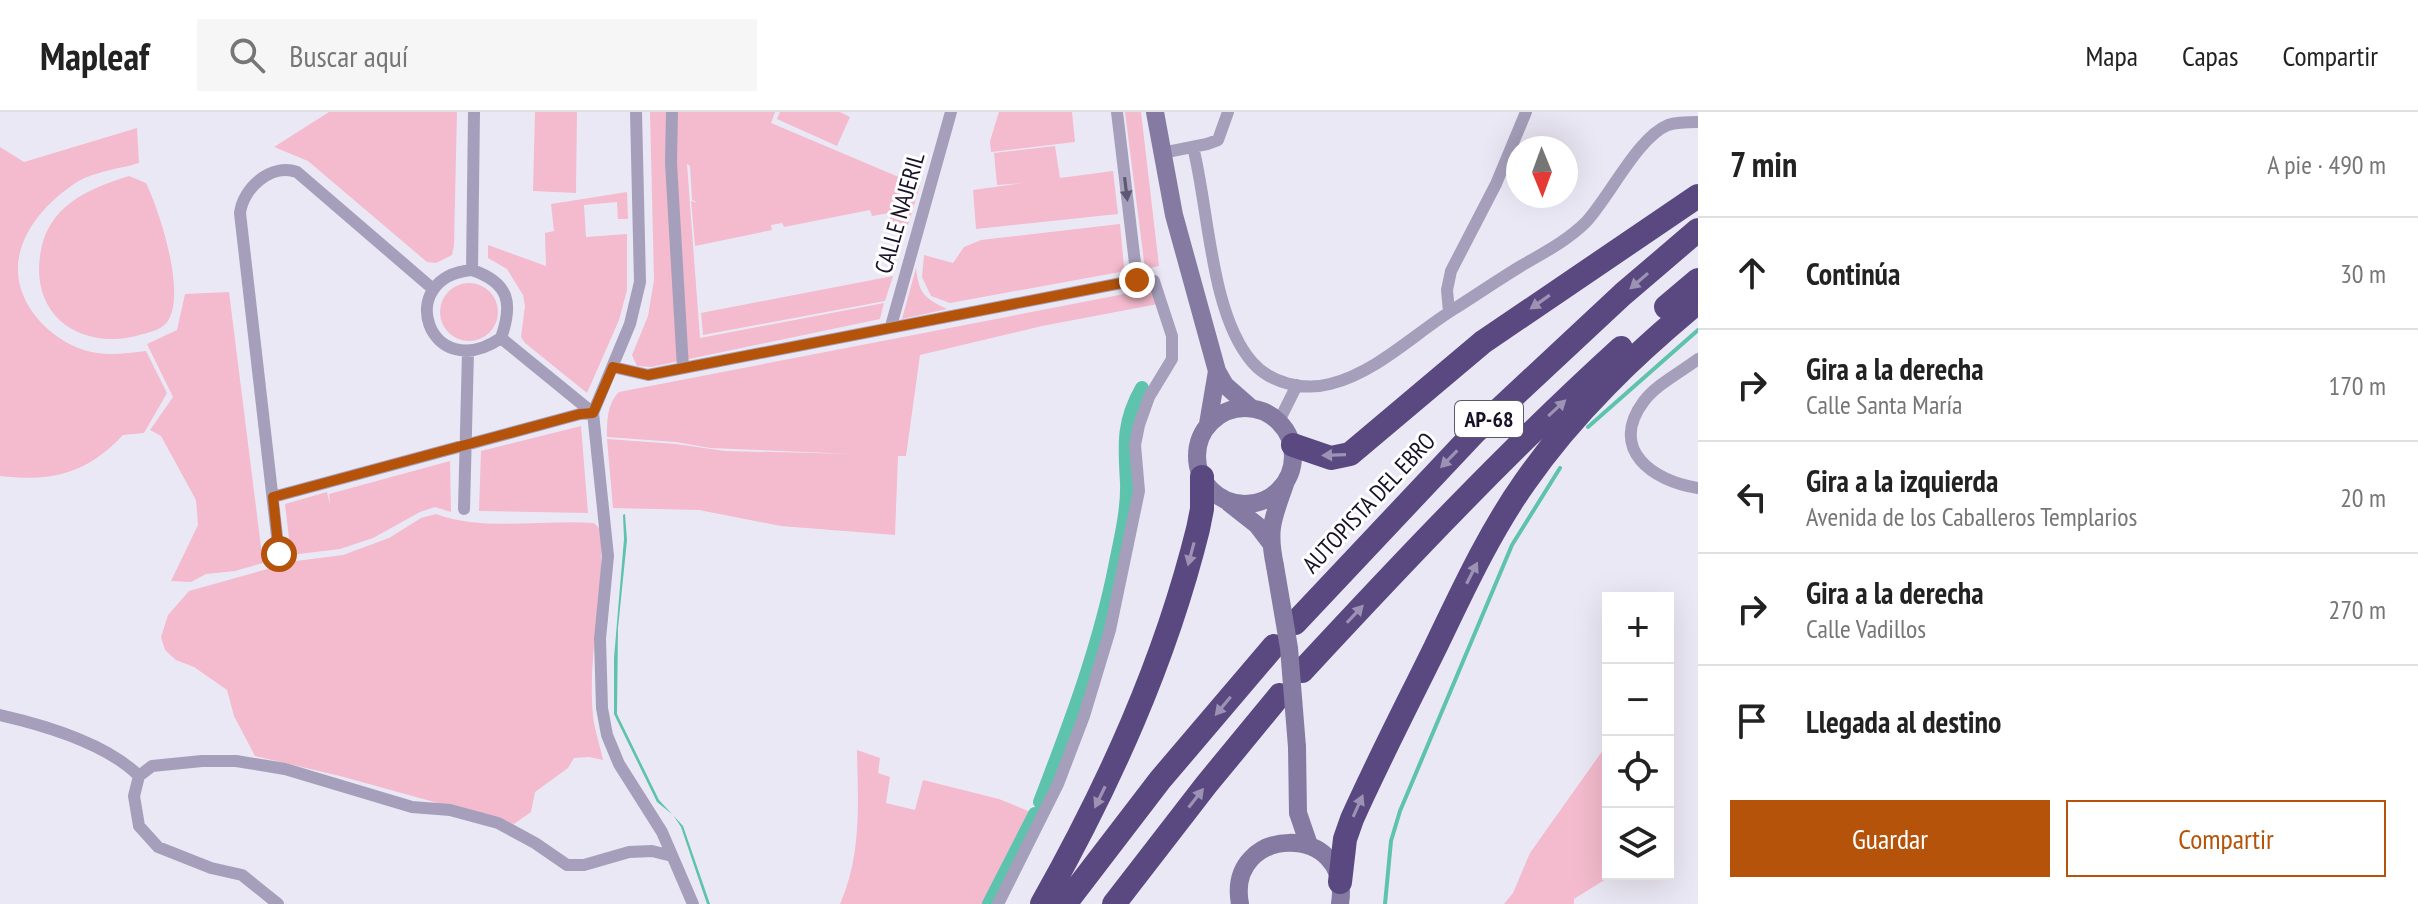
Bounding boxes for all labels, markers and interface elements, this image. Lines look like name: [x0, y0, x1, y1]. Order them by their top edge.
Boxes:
search box: [197, 19, 757, 91]
text: Mapleaf: [40, 31, 149, 80]
icon: search: [225, 33, 269, 77]
text: Buscar aquí: [289, 36, 408, 75]
text: Mapa: [2086, 37, 2138, 74]
text: Capas: [2182, 37, 2238, 74]
text: Compartir: [2282, 37, 2378, 74]
north arrow: [1506, 136, 1578, 208]
text: 7 min: [1730, 142, 1797, 186]
text: A pie · 490 m: [2267, 148, 2386, 181]
street label: CALLE NAJERIL: [867, 149, 932, 277]
one-way arrow: [1120, 177, 1133, 202]
icon: ahead: [1730, 251, 1774, 295]
text: Continúa: [1806, 254, 1900, 293]
text: 30 m: [2340, 257, 2386, 290]
route end: [1119, 262, 1155, 298]
one-way arrow: [1629, 272, 1649, 289]
one-way arrow: [1530, 294, 1551, 309]
text: Gira a la derecha: [1806, 349, 1984, 388]
icon: right: [1730, 363, 1774, 407]
text: 170 m: [2328, 369, 2386, 402]
text: Calle Santa María: [1806, 388, 1962, 421]
one-way arrow: [1547, 399, 1566, 417]
road number: AP-68: [1455, 401, 1523, 437]
street label: AUTOPISTA DEL EBRO: [1295, 426, 1442, 580]
one-way arrow: [1321, 449, 1346, 462]
one-way arrow: [1441, 449, 1459, 468]
text: Gira a la izquierda: [1806, 461, 1998, 500]
icon: left: [1730, 475, 1774, 519]
text: 20 m: [2340, 481, 2386, 514]
text: Avenida de los Caballeros Templarios: [1806, 500, 2137, 533]
route start: [261, 536, 297, 572]
one-way arrow: [1185, 542, 1197, 567]
one-way arrow: [1466, 561, 1479, 584]
text: Gira a la derecha: [1806, 573, 1984, 612]
icon: right: [1730, 587, 1774, 631]
map controls: [1602, 592, 1674, 880]
button: +: [1602, 592, 1674, 664]
text: 270 m: [2328, 593, 2386, 626]
one-way arrow: [1346, 604, 1364, 623]
text: Calle Vadillos: [1806, 612, 1926, 645]
button: −: [1602, 664, 1674, 736]
one-way arrow: [1215, 695, 1232, 715]
icon: arrive: [1730, 699, 1774, 743]
text: Llegada al destino: [1806, 702, 2001, 741]
button: locate: [1602, 736, 1674, 808]
one-way arrow: [1093, 785, 1107, 809]
one-way arrow: [1187, 788, 1203, 808]
one-way arrow: [1351, 795, 1365, 818]
button: Guardar: [1730, 800, 2050, 877]
button: Compartir: [2066, 800, 2386, 877]
button: layers: [1602, 808, 1674, 880]

